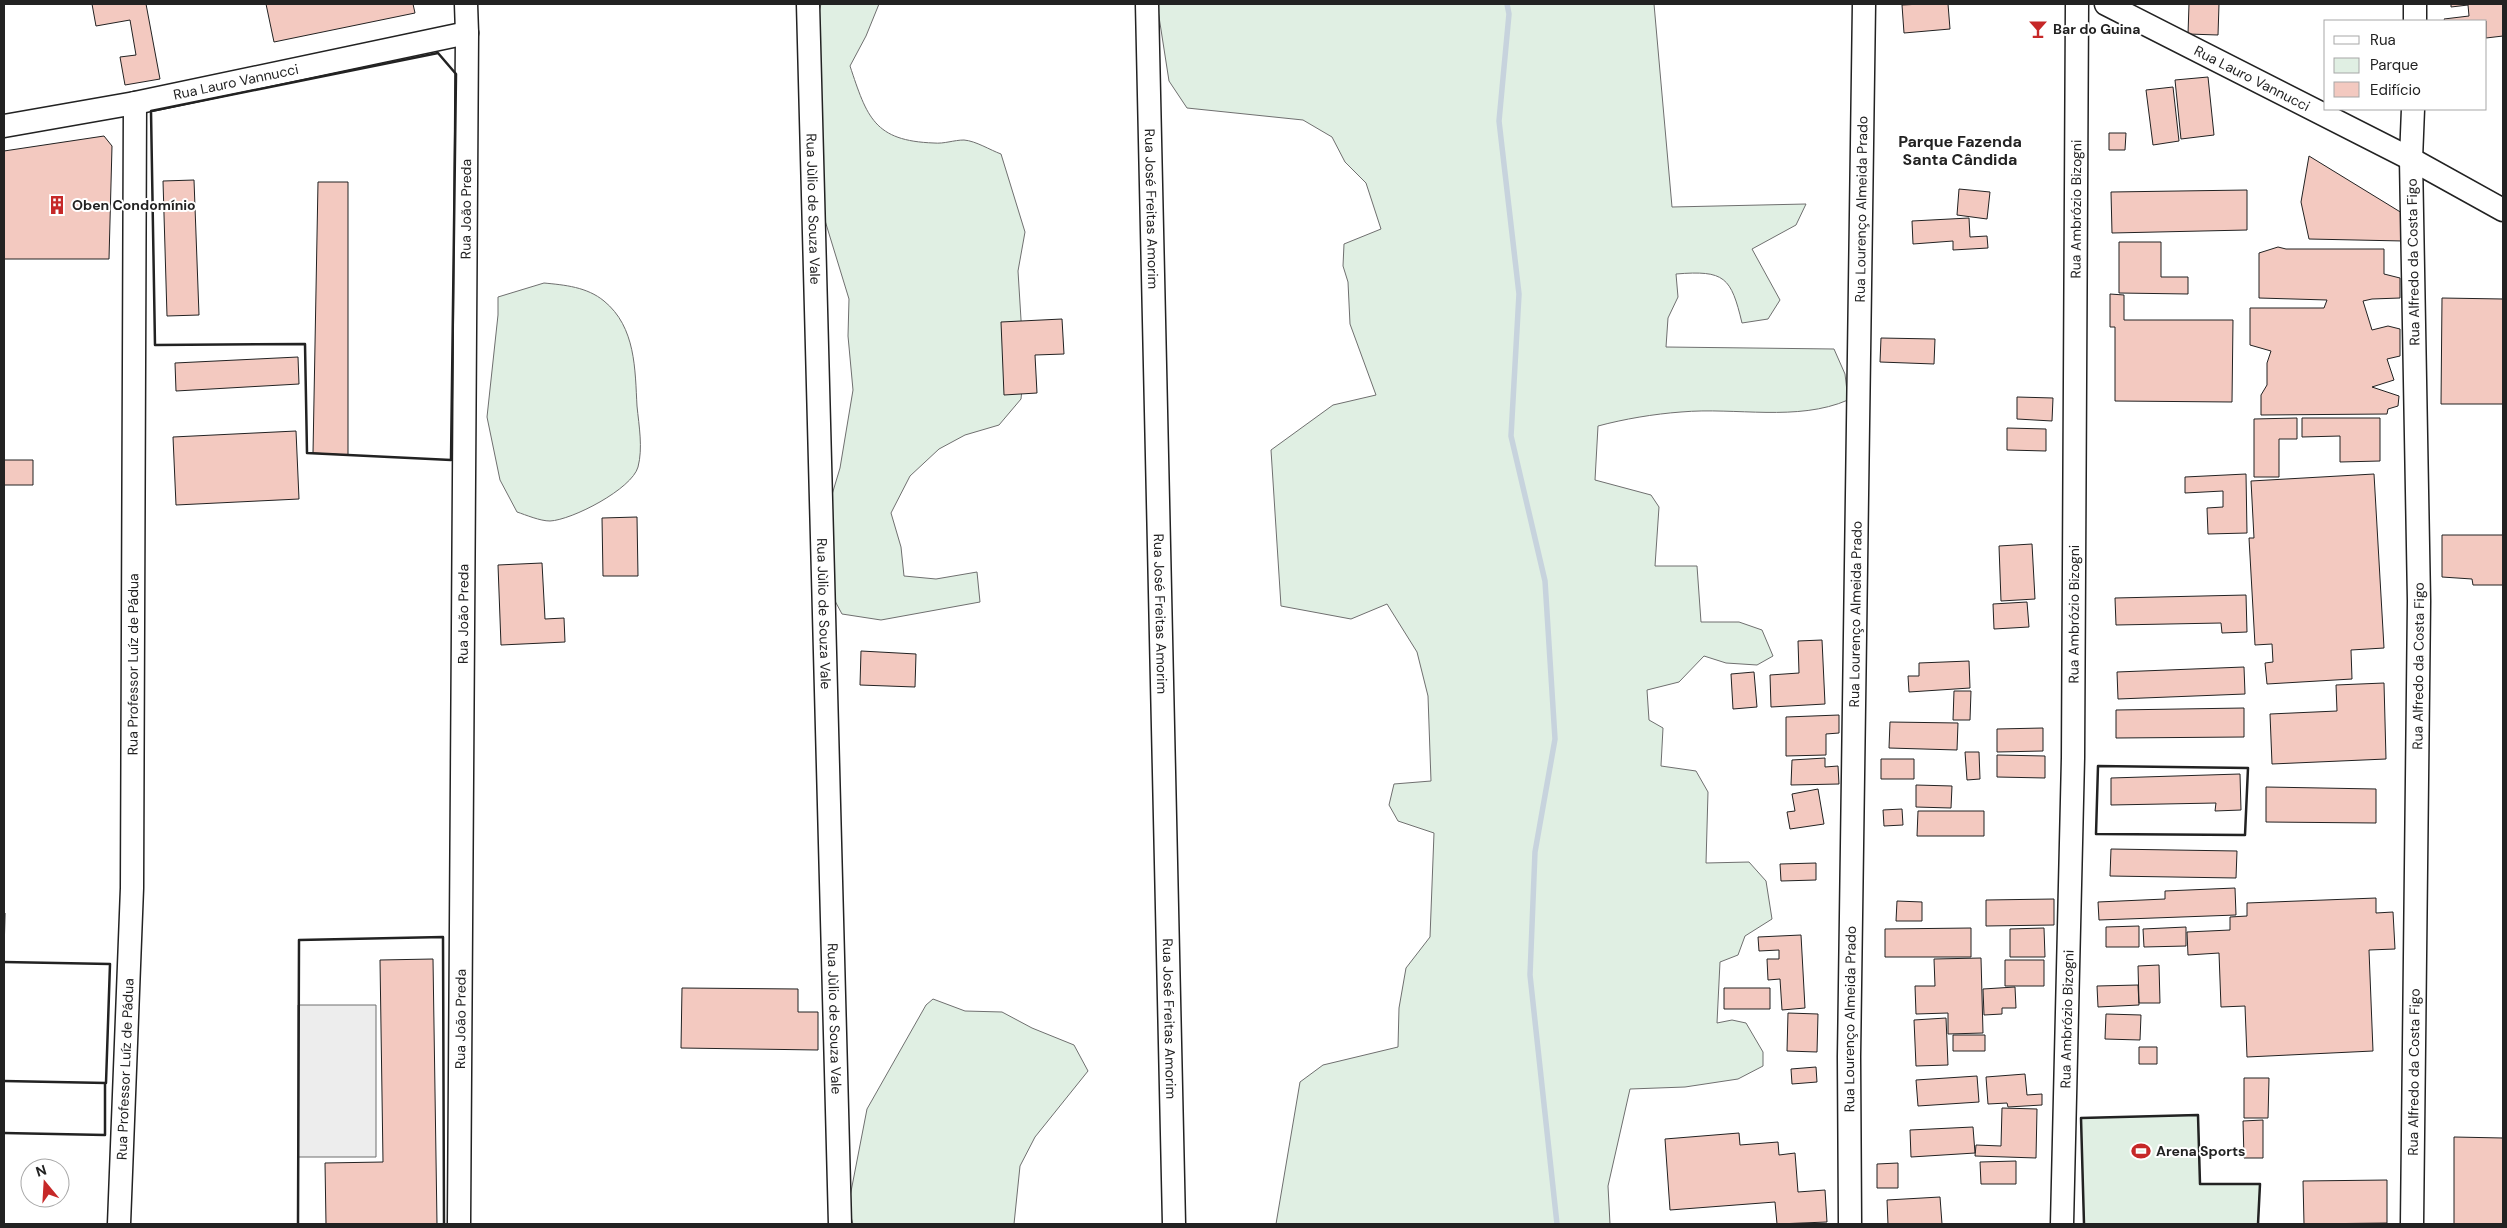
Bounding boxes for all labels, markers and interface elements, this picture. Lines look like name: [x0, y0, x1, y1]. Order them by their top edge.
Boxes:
bar icon: Bar do Guina: [2027, 18, 2049, 40]
place label: Bar do Guina: [2053, 20, 2140, 38]
legend: [2324, 20, 2487, 110]
text: Rua: [2370, 30, 2396, 50]
street label: Rua Lauro Vannucci: [2191, 41, 2313, 115]
text: Parque: [2370, 55, 2418, 75]
street label: Rua Lauro Vannucci: [172, 60, 300, 104]
text: Edifício: [2370, 80, 2421, 100]
street label: Rua Lourenço Almeida Prado: [1851, 116, 1871, 302]
street label: Rua José Freitas Amorim: [1141, 128, 1162, 289]
district label: Parque Fazenda Santa Cândida: [1898, 131, 2022, 170]
street label: Rua Jùlio de Souza Vale: [802, 133, 824, 285]
street label: Rua Ambrózio Bizogni: [2067, 140, 2085, 279]
street label: Rua João Preda: [456, 159, 475, 259]
street label: Rua Alfredo da Costa Figo: [2403, 178, 2423, 346]
building icon: Oben Condomínio: [46, 194, 68, 216]
place label: Oben Condomínio: [72, 196, 196, 214]
street label: Rua Lourenço Almeida Prado: [1845, 521, 1866, 707]
street label: Rua José Freitas Amorim: [1150, 533, 1171, 694]
street label: Rua Jùlio de Souza Vale: [813, 538, 835, 690]
street label: Rua Ambrózio Bizogni: [2064, 545, 2083, 684]
street label: Rua João Preda: [454, 564, 472, 664]
street label: Rua Professor Luíz de Pádua: [124, 573, 142, 755]
street label: Rua Alfredo da Costa Figo: [2408, 582, 2428, 750]
street label: Rua Lourenço Almeida Prado: [1840, 926, 1860, 1112]
street label: Rua José Freitas Amorim: [1159, 938, 1180, 1099]
street label: Rua Jùlio de Souza Vale: [824, 943, 846, 1095]
street label: Rua Ambrózio Bizogni: [2056, 949, 2077, 1089]
street label: Rua João Preda: [451, 969, 470, 1069]
street label: Rua Professor Luíz de Pádua: [112, 978, 138, 1160]
street label: Rua Alfredo da Costa Figo: [2404, 988, 2424, 1156]
sports icon: Arena Sports: [2130, 1140, 2152, 1162]
place label: Arena Sports: [2156, 1142, 2246, 1160]
north arrow: [20, 1158, 70, 1208]
text: N: [33, 1160, 49, 1181]

